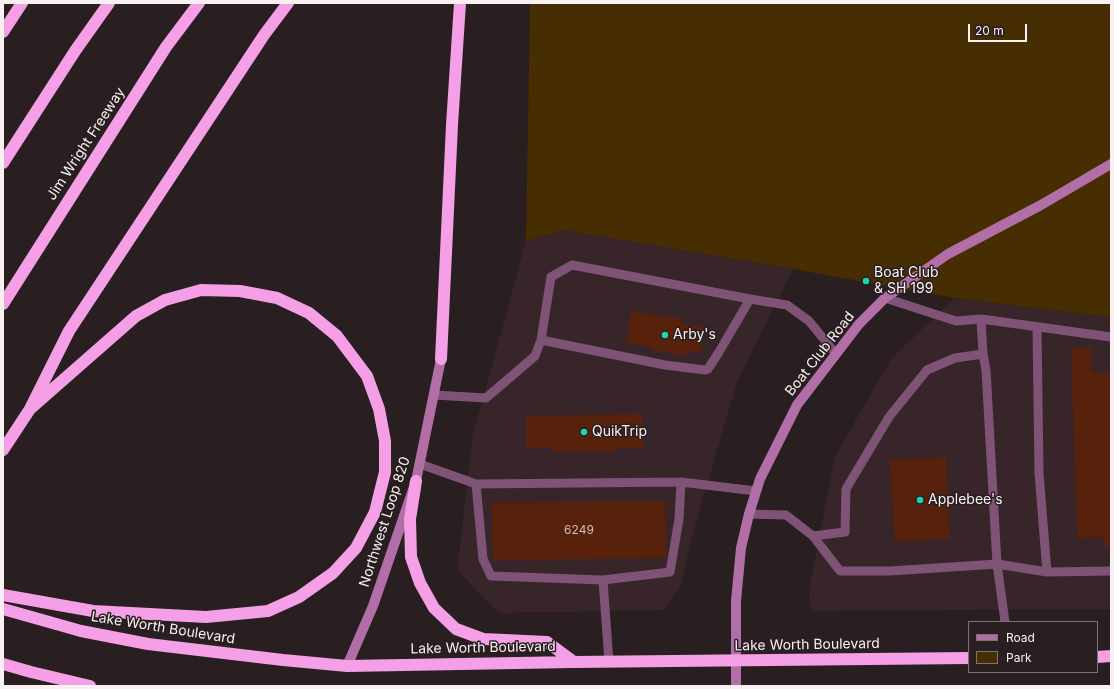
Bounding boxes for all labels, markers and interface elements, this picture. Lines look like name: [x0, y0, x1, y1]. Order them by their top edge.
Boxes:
scale bar: [970, 16, 1029, 42]
text: 20 m: [975, 23, 1004, 38]
street label: Jim Wright Freeway: [43, 84, 129, 204]
place label: Boat Club & SH 199: [874, 265, 939, 298]
marker: Boat Club & SH 199: [861, 276, 871, 286]
street label: Boat Club Road: [782, 309, 858, 399]
place label: Arby's: [673, 327, 716, 343]
marker: Arby's: [660, 330, 670, 340]
place label: QuikTrip: [592, 424, 647, 440]
marker: QuikTrip: [579, 427, 589, 437]
street label: Northwest Loop 820: [356, 455, 414, 589]
place label: Applebee's: [928, 492, 1003, 508]
marker: Applebee's: [915, 495, 925, 505]
house number: 6249: [564, 523, 594, 537]
street label: Lake Worth Boulevard: [90, 608, 236, 648]
legend: [968, 621, 1098, 673]
text: Road: [1006, 630, 1035, 645]
street label: Lake Worth Boulevard: [734, 635, 880, 655]
street label: Lake Worth Boulevard: [410, 638, 556, 658]
text: Park: [1006, 650, 1032, 665]

